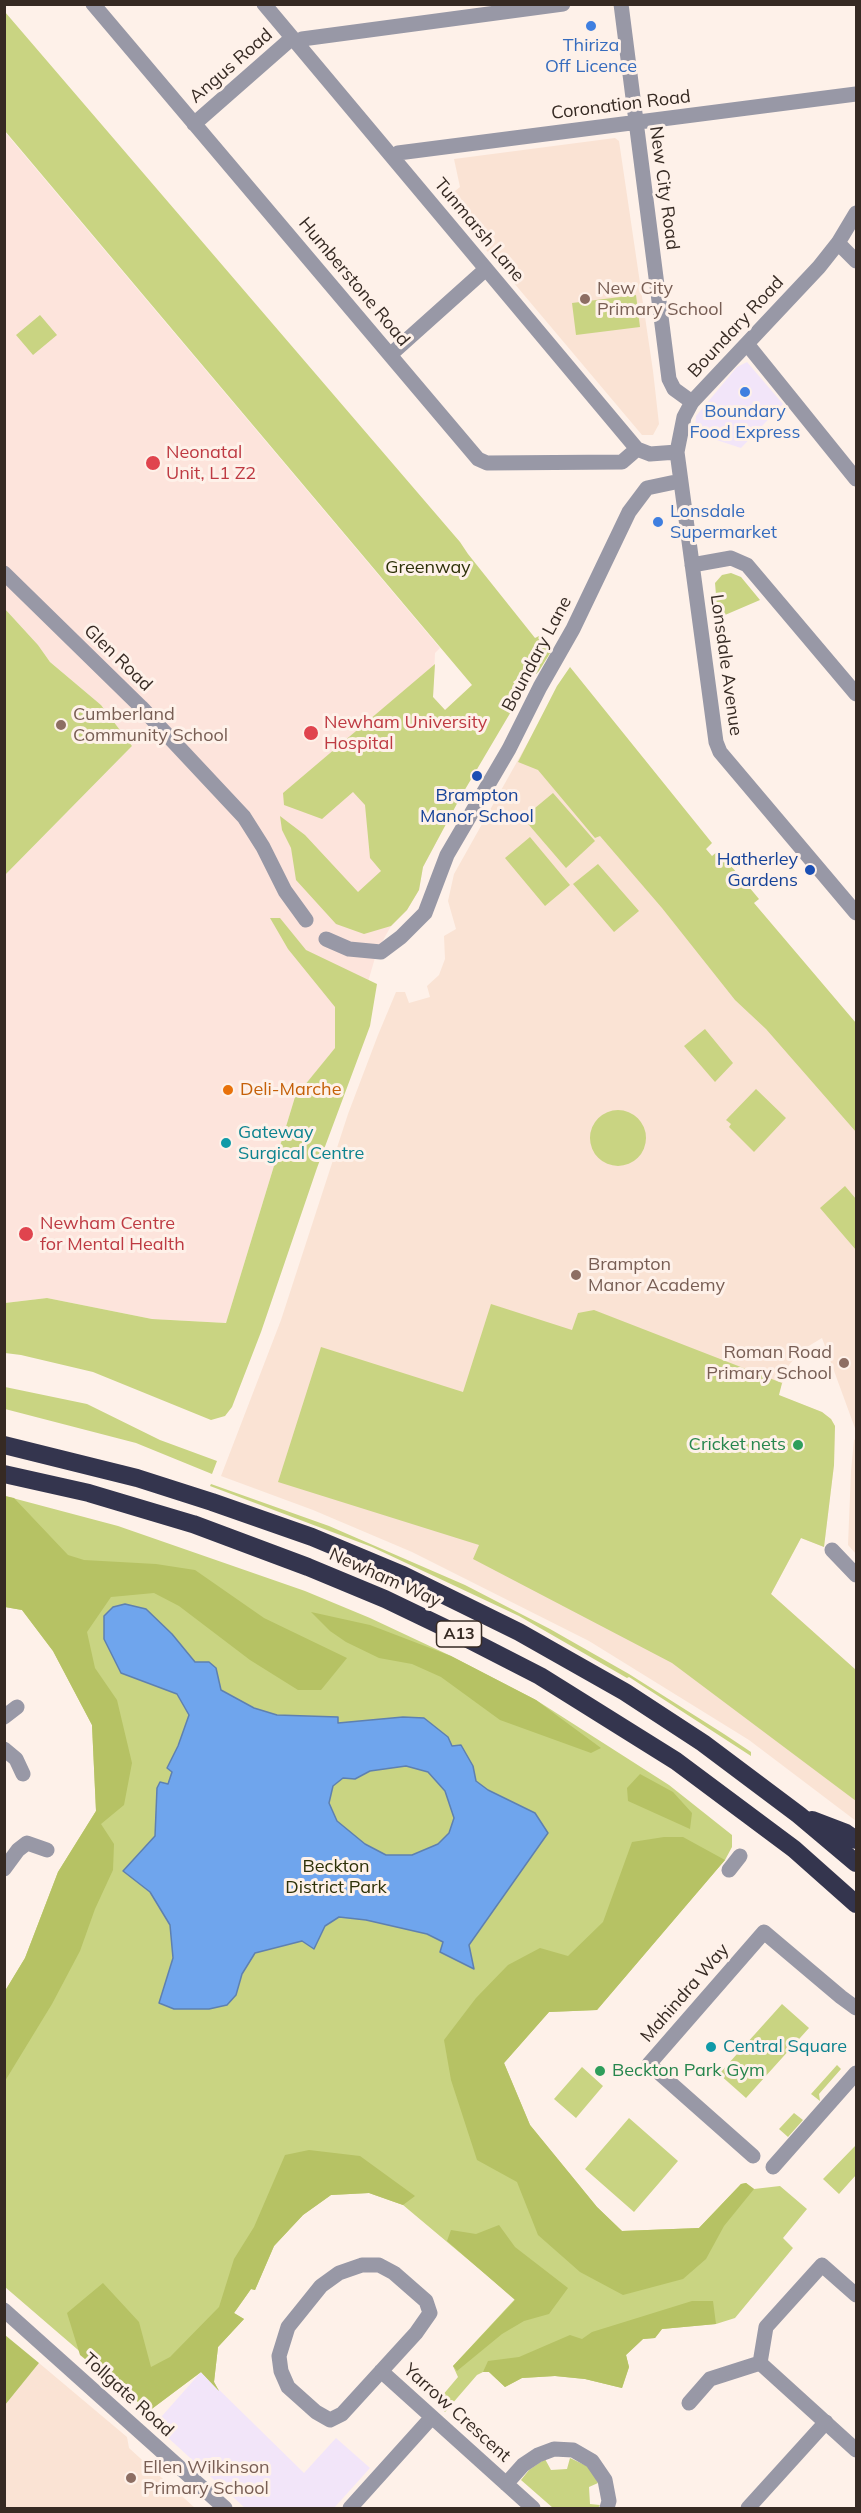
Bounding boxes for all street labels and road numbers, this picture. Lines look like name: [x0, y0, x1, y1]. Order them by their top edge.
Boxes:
street label: Angus Road: [185, 24, 277, 108]
street label: Coronation Road: [550, 86, 692, 124]
street label: New City Road: [645, 125, 683, 251]
street label: Tunmarsh Lane: [429, 174, 529, 286]
street label: Humberstone Road: [294, 213, 414, 351]
street label: Boundary Road: [684, 272, 788, 382]
street label: Boundary Lane: [498, 593, 576, 715]
street label: Lonsdale Avenue: [705, 593, 747, 737]
street label: Glen Road: [79, 620, 157, 696]
street label: Newham Way: [326, 1544, 444, 1612]
road number: A13: [436, 1621, 482, 1647]
street label: Mahindra Way: [636, 1939, 734, 2047]
street label: Tollgate Road: [78, 2349, 178, 2441]
street label: Yarrow Crescent: [399, 2359, 515, 2467]

